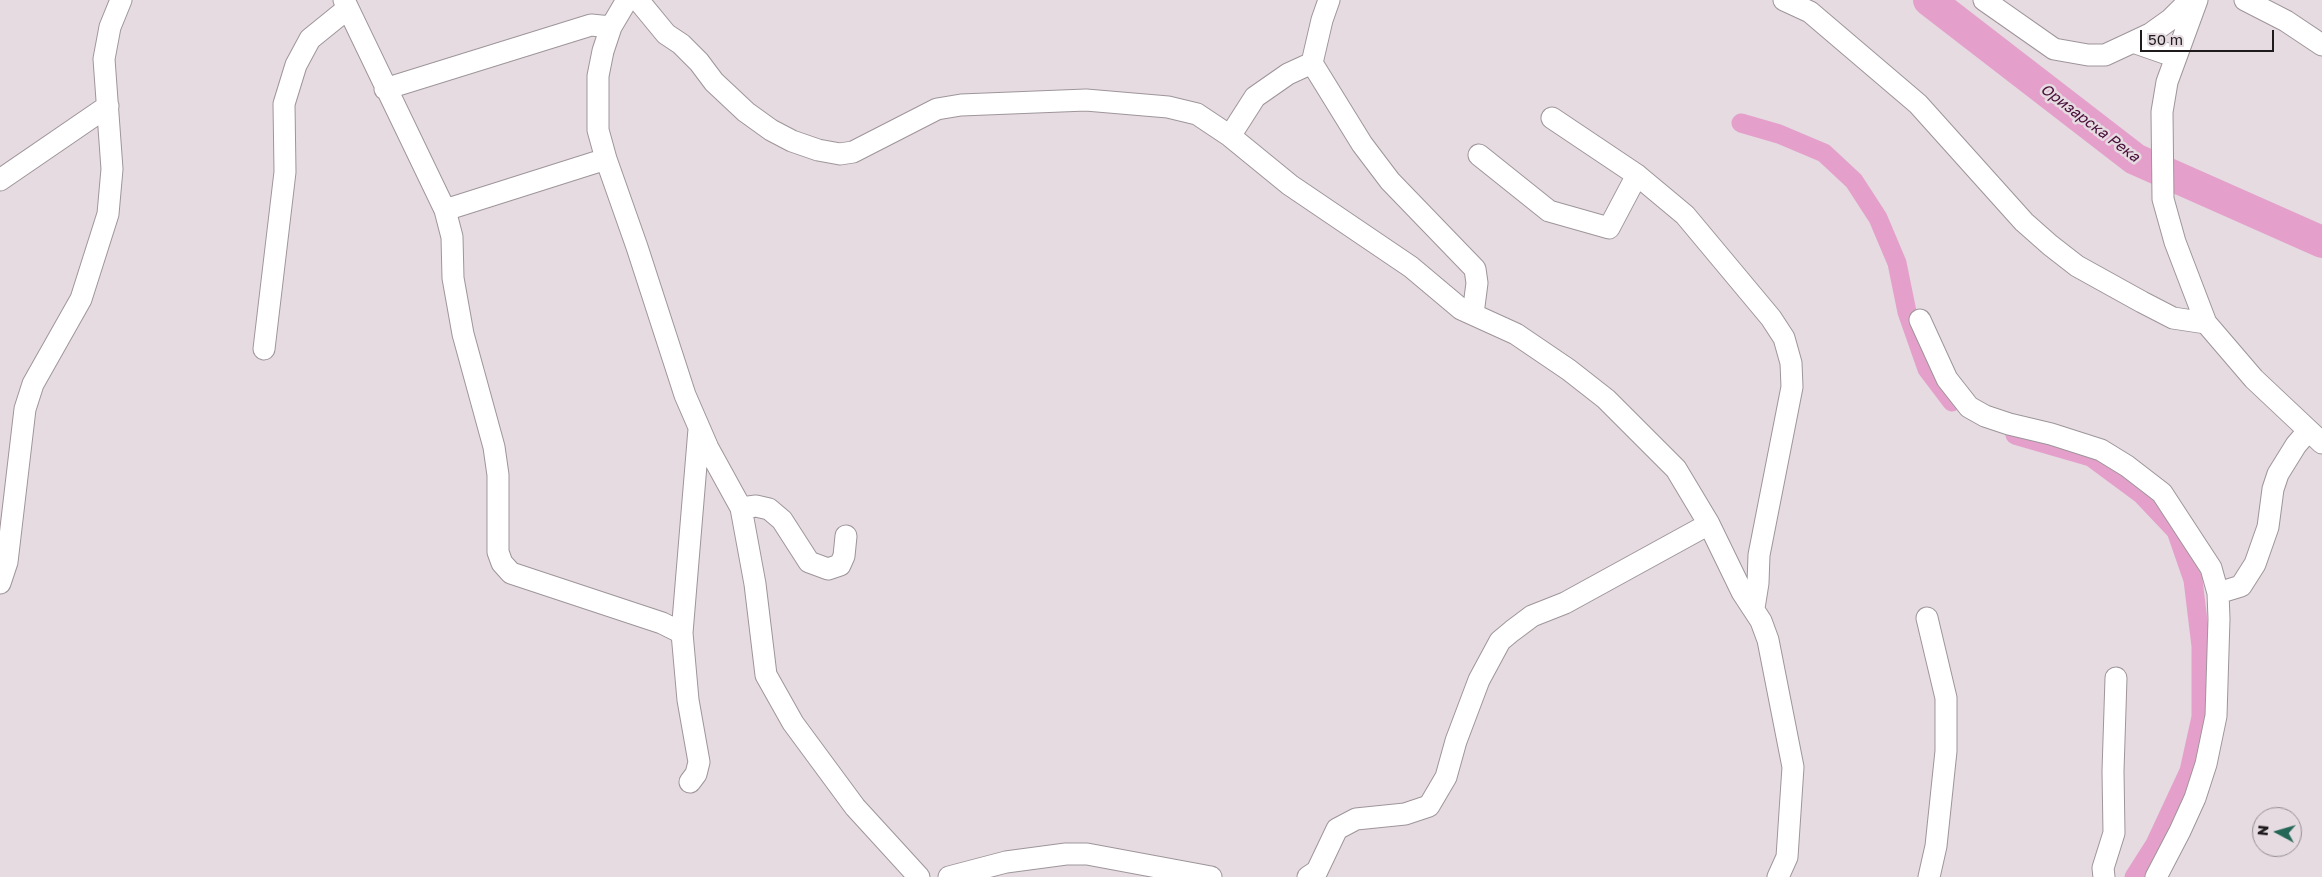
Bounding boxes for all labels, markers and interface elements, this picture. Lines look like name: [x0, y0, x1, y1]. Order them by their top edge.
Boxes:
scale bar: [2142, 20, 2276, 52]
text: 50 m: [2148, 30, 2183, 48]
water label: Оризарска Река: [2037, 80, 2143, 166]
north arrow: [2252, 807, 2302, 857]
text: N: [2254, 824, 2272, 837]

